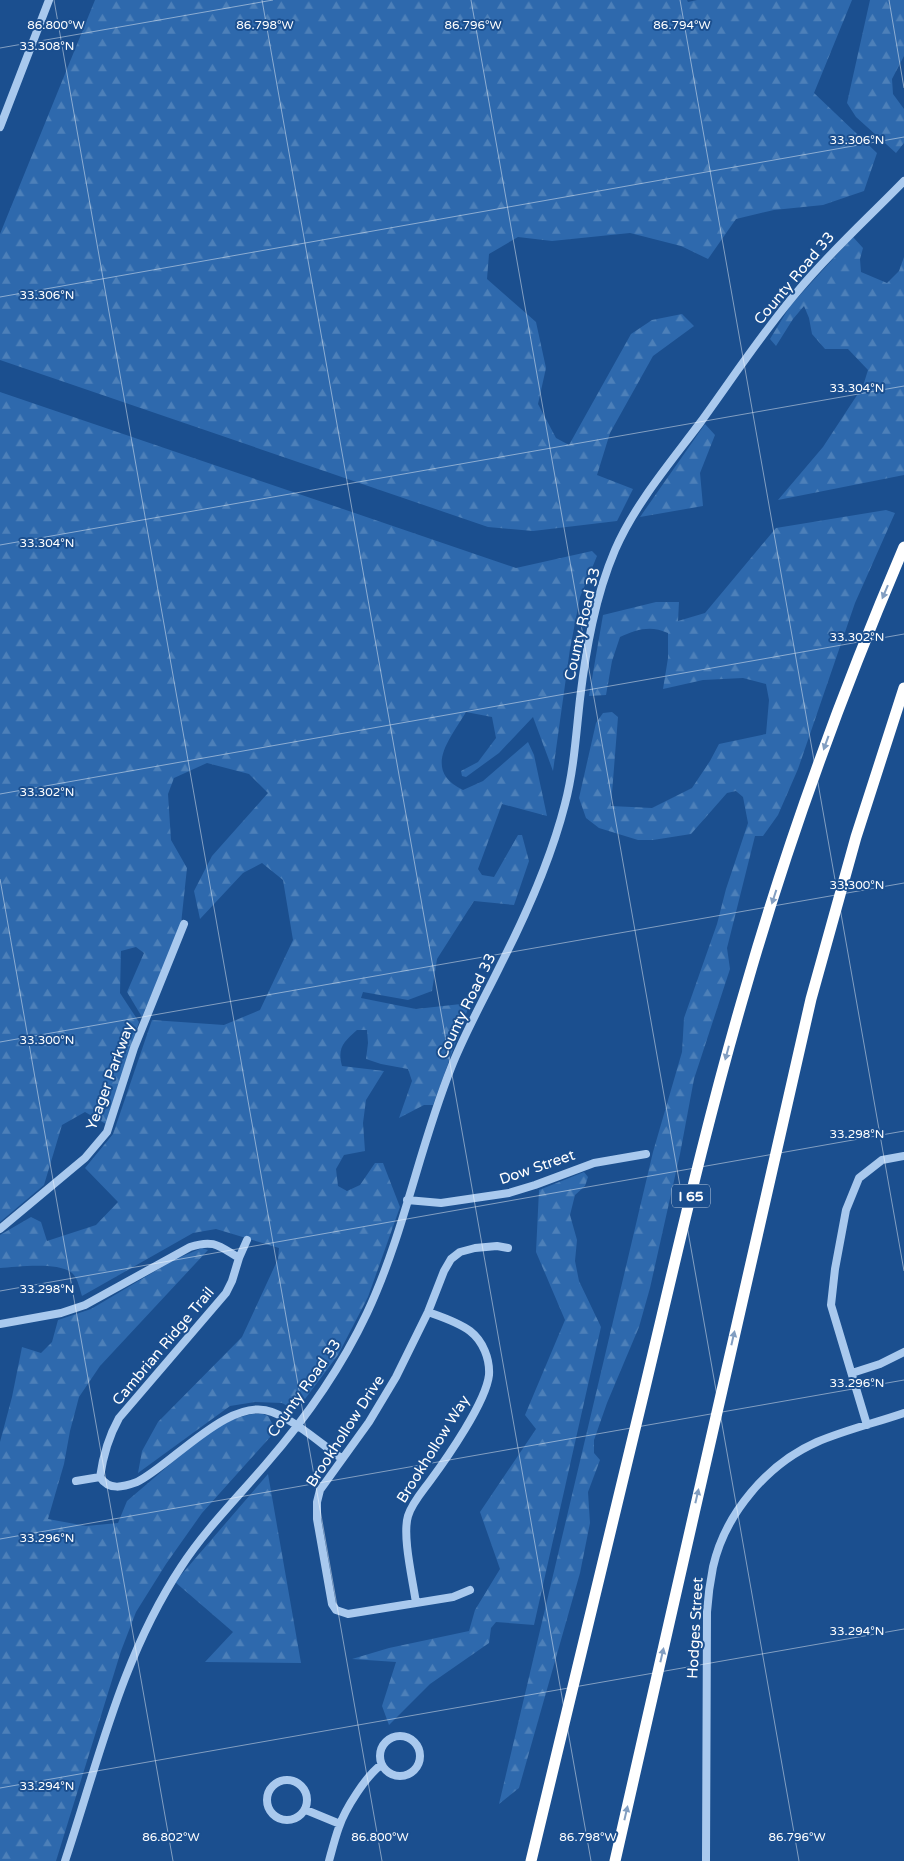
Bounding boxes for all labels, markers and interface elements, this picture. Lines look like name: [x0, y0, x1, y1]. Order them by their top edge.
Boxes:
text: 86.800°W: [27, 18, 85, 32]
text: 86.798°W: [236, 18, 294, 32]
text: 86.796°W: [444, 18, 502, 32]
text: 86.794°W: [653, 18, 711, 32]
text: 33.308°N: [20, 39, 74, 53]
text: 33.306°N: [830, 133, 884, 147]
street label: County Road 33: [750, 228, 838, 328]
text: 33.306°N: [20, 288, 74, 302]
text: 33.304°N: [830, 381, 884, 395]
text: 33.304°N: [20, 536, 74, 550]
street label: County Road 33: [560, 566, 604, 682]
one-way arrow: [880, 585, 888, 599]
text: 33.302°N: [830, 630, 884, 644]
one-way arrow: [822, 736, 830, 751]
text: 33.302°N: [20, 785, 74, 799]
text: 33.300°N: [830, 878, 884, 892]
one-way arrow: [769, 890, 777, 905]
street label: County Road 33: [433, 950, 499, 1062]
street label: Yeager Parkway: [82, 1020, 138, 1132]
text: 33.300°N: [20, 1033, 74, 1047]
one-way arrow: [723, 1045, 731, 1060]
text: 33.298°N: [830, 1127, 884, 1141]
street label: Dow Street: [497, 1146, 577, 1188]
road number: I 65: [672, 1184, 710, 1208]
text: 33.298°N: [20, 1282, 74, 1296]
street label: Cambrian Ridge Trail: [108, 1283, 218, 1409]
one-way arrow: [729, 1330, 737, 1345]
street label: County Road 33: [264, 1336, 344, 1440]
street label: Brookhollow Drive: [302, 1372, 388, 1490]
text: 33.296°N: [830, 1376, 884, 1390]
street label: Brookhollow Way: [393, 1392, 473, 1506]
one-way arrow: [693, 1489, 701, 1504]
text: 33.296°N: [20, 1531, 74, 1545]
street label: Hodges Street: [683, 1577, 707, 1679]
text: 33.294°N: [830, 1624, 884, 1638]
one-way arrow: [658, 1647, 666, 1662]
text: 33.294°N: [20, 1779, 74, 1793]
one-way arrow: [622, 1806, 630, 1821]
text: 86.802°W: [142, 1830, 200, 1844]
text: 86.800°W: [351, 1830, 409, 1844]
text: 86.798°W: [559, 1830, 617, 1844]
text: 86.796°W: [768, 1830, 826, 1844]

